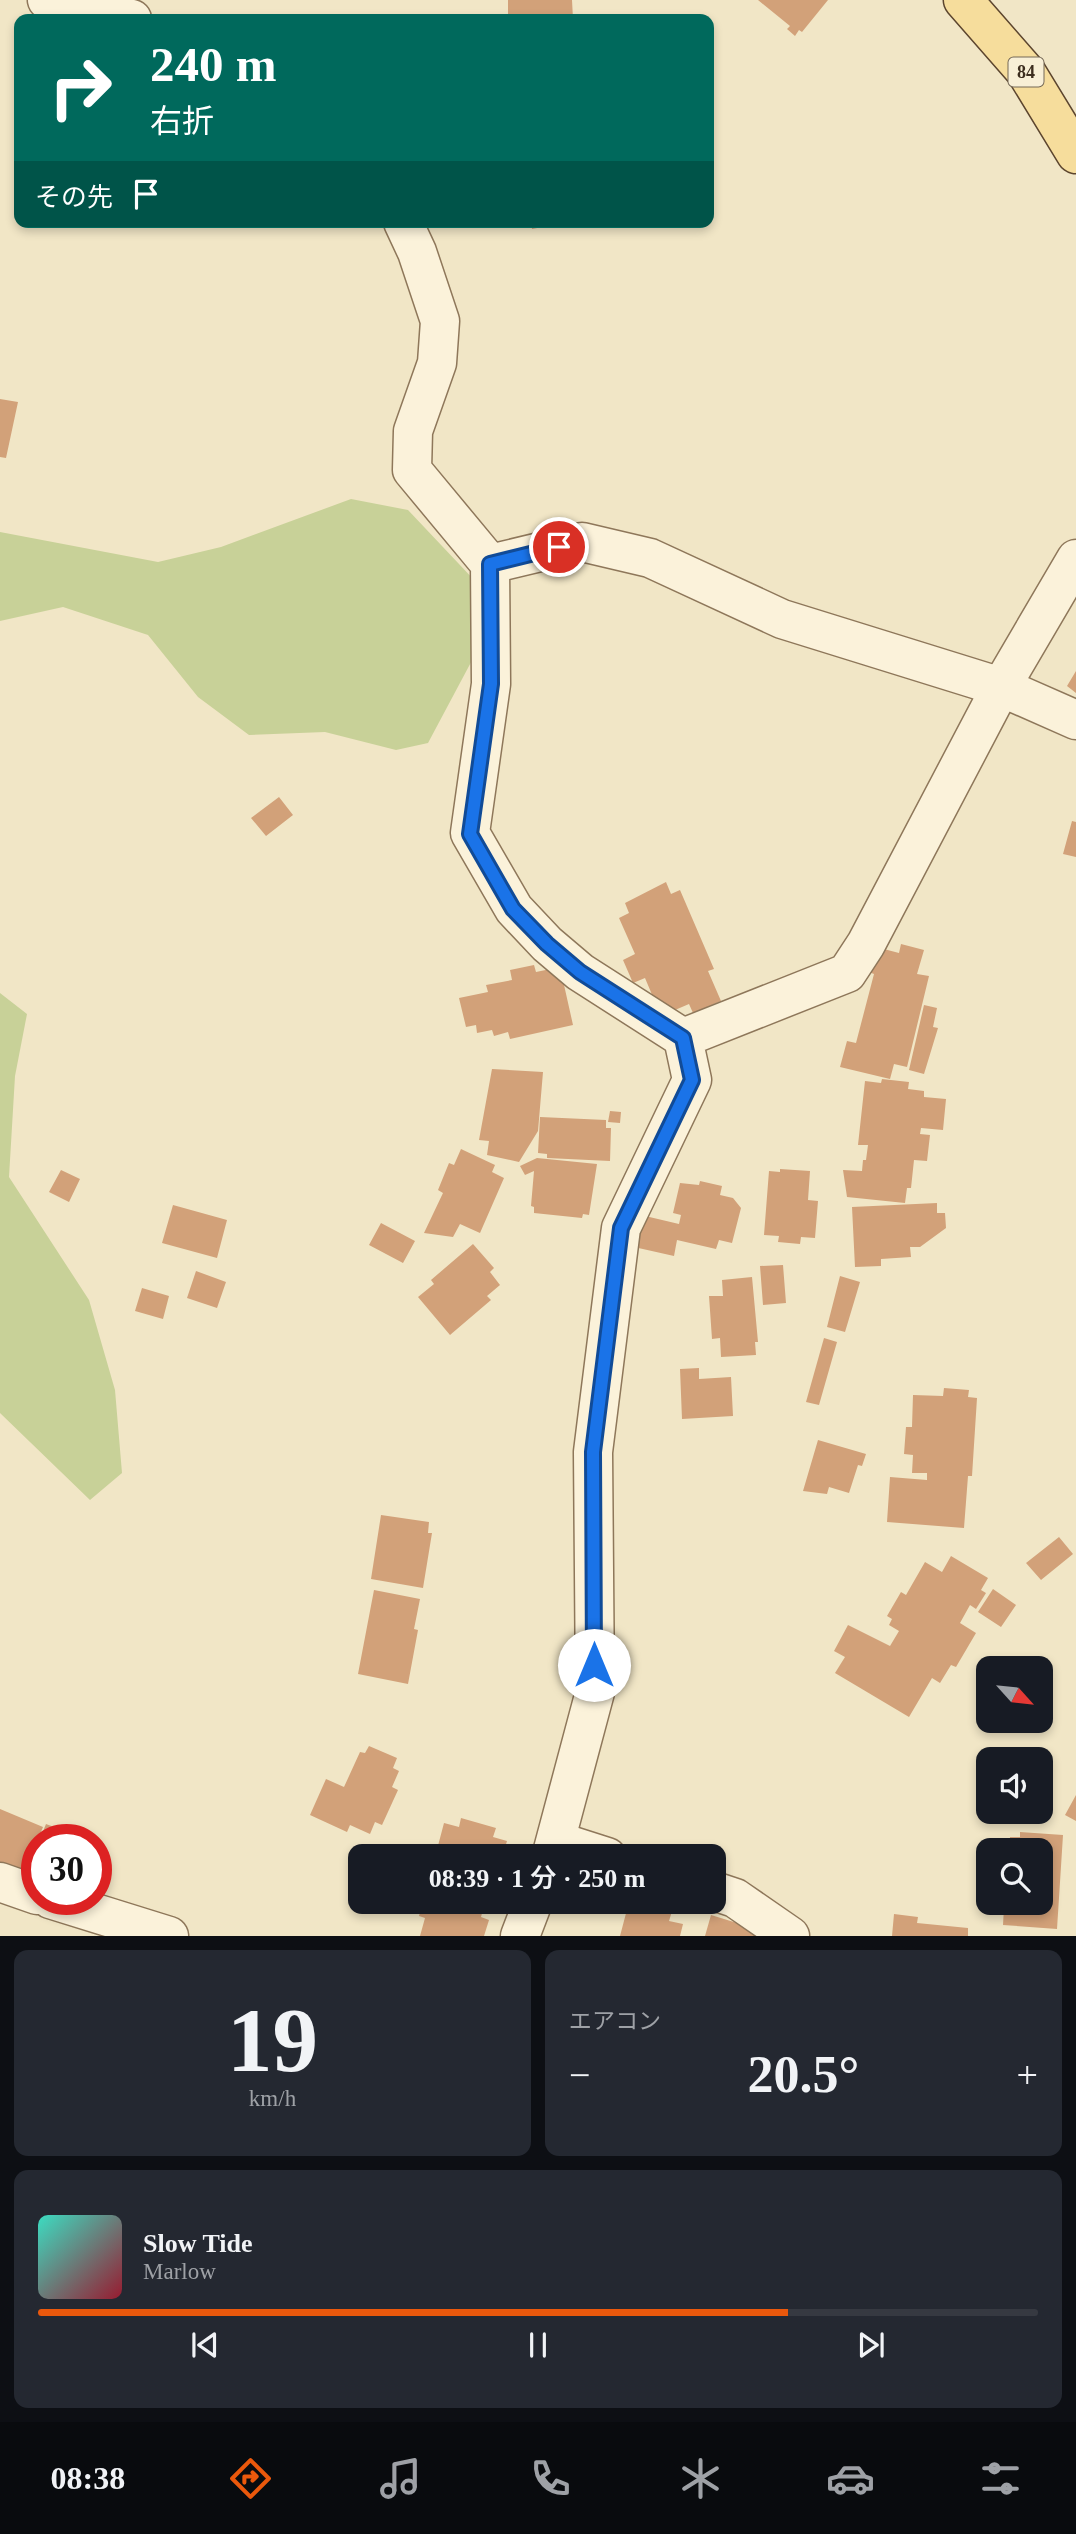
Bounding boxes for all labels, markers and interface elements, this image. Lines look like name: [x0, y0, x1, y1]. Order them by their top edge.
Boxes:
text: 240 m: [150, 37, 277, 92]
icon: right: [35, 42, 126, 133]
road number: 84: [1009, 58, 1044, 86]
text: 右折: [150, 103, 214, 139]
icon: arrive: [127, 175, 165, 213]
text: その先: [35, 183, 113, 212]
pin: [529, 517, 589, 577]
icon: arrive: [540, 528, 578, 566]
position arrow: [557, 1628, 631, 1702]
north arrow: [976, 1656, 1054, 1732]
map controls: [976, 1656, 1053, 1915]
button: sound: [976, 1747, 1053, 1824]
speed limit sign: 30: [21, 1824, 112, 1915]
button: search: [976, 1838, 1053, 1915]
text: 08:39 · 1 分 · 250 m: [429, 1864, 645, 1893]
text: 19: [227, 1990, 318, 2091]
text: エアコン: [569, 2009, 661, 2034]
text: 20.5°: [748, 2046, 859, 2103]
text: −: [569, 2054, 590, 2096]
text: +: [1017, 2054, 1038, 2096]
text: km/h: [249, 2086, 296, 2111]
text: Slow Tide: [143, 2229, 253, 2258]
text: Marlow: [143, 2259, 216, 2284]
icon: previous: [186, 2326, 224, 2364]
icon: pause: [519, 2326, 557, 2364]
icon: next: [852, 2326, 890, 2364]
icon: directions: [226, 2454, 275, 2503]
icon: music: [376, 2454, 425, 2503]
icon: phone: [526, 2454, 575, 2503]
icon: climate: [676, 2454, 725, 2503]
icon: car: [826, 2454, 875, 2503]
icon: filters: [976, 2454, 1025, 2503]
text: 08:38: [51, 2460, 125, 2496]

